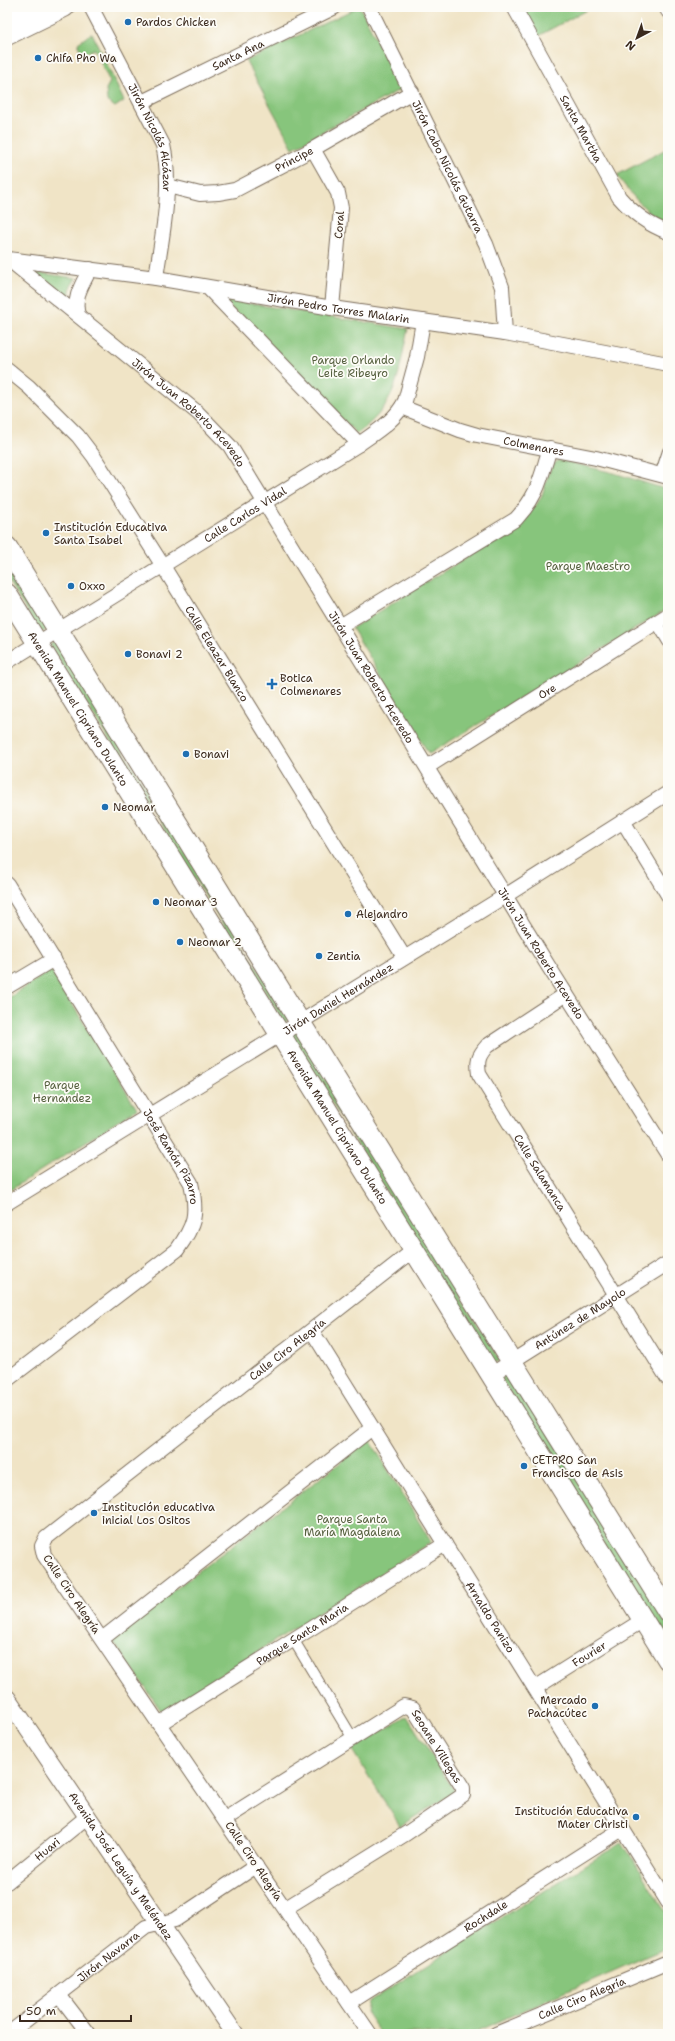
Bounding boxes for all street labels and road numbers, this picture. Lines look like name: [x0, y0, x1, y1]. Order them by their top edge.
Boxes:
street label: Santa Ana: [210, 36, 267, 74]
street label: Jirón Nicolás Alcázar: [124, 81, 174, 192]
street label: Santa Martha: [556, 92, 606, 165]
street label: Jirón Cabo Nicolás Gutarra: [408, 98, 487, 236]
street label: Principe: [272, 143, 316, 176]
street label: Coral: [331, 210, 348, 239]
street label: Jirón Pedro Torres Malarin: [266, 290, 411, 327]
street label: Jirón Juan Roberto Acevedo: [128, 355, 248, 470]
street label: Colmenares: [502, 433, 565, 460]
street label: Calle Carlos Vidal: [201, 483, 290, 546]
street label: Calle Eleazar Blanco: [181, 603, 252, 705]
street label: Jirón Juan Roberto Acevedo: [325, 609, 417, 747]
street label: Avenida Manuel Cipriano Dulanto: [24, 629, 132, 790]
street label: Ore: [535, 680, 559, 703]
street label: Jirón Juan Roberto Acevedo: [494, 885, 587, 1023]
street label: Jirón Daniel Hernández: [281, 960, 396, 1039]
street label: Avenida Manuel Cipriano Dulanto: [283, 1047, 391, 1208]
street label: José Ramón Pizarro: [139, 1106, 201, 1206]
street label: Calle Salamanca: [510, 1131, 569, 1214]
street label: Antúnez de Mayolo: [532, 1284, 629, 1353]
street label: Calle Ciro Alegría: [246, 1315, 329, 1384]
street label: Calle Ciro Alegría: [39, 1552, 104, 1637]
street label: Arnaldo Panizo: [462, 1579, 518, 1656]
street label: Parque Santa Maria: [253, 1600, 351, 1669]
street label: Fourier: [569, 1638, 609, 1671]
street label: Seoane Villegas: [408, 1707, 465, 1786]
street label: Avenida José Leguía y Meléndez: [65, 1789, 176, 1943]
street label: Calle Ciro Alegría: [221, 1819, 286, 1904]
street label: Huari: [32, 1835, 64, 1864]
street label: Rochdale: [461, 1897, 511, 1936]
street label: Jirón Navarra: [75, 1928, 143, 1985]
street label: Calle Ciro Alegría: [536, 1974, 628, 2023]

